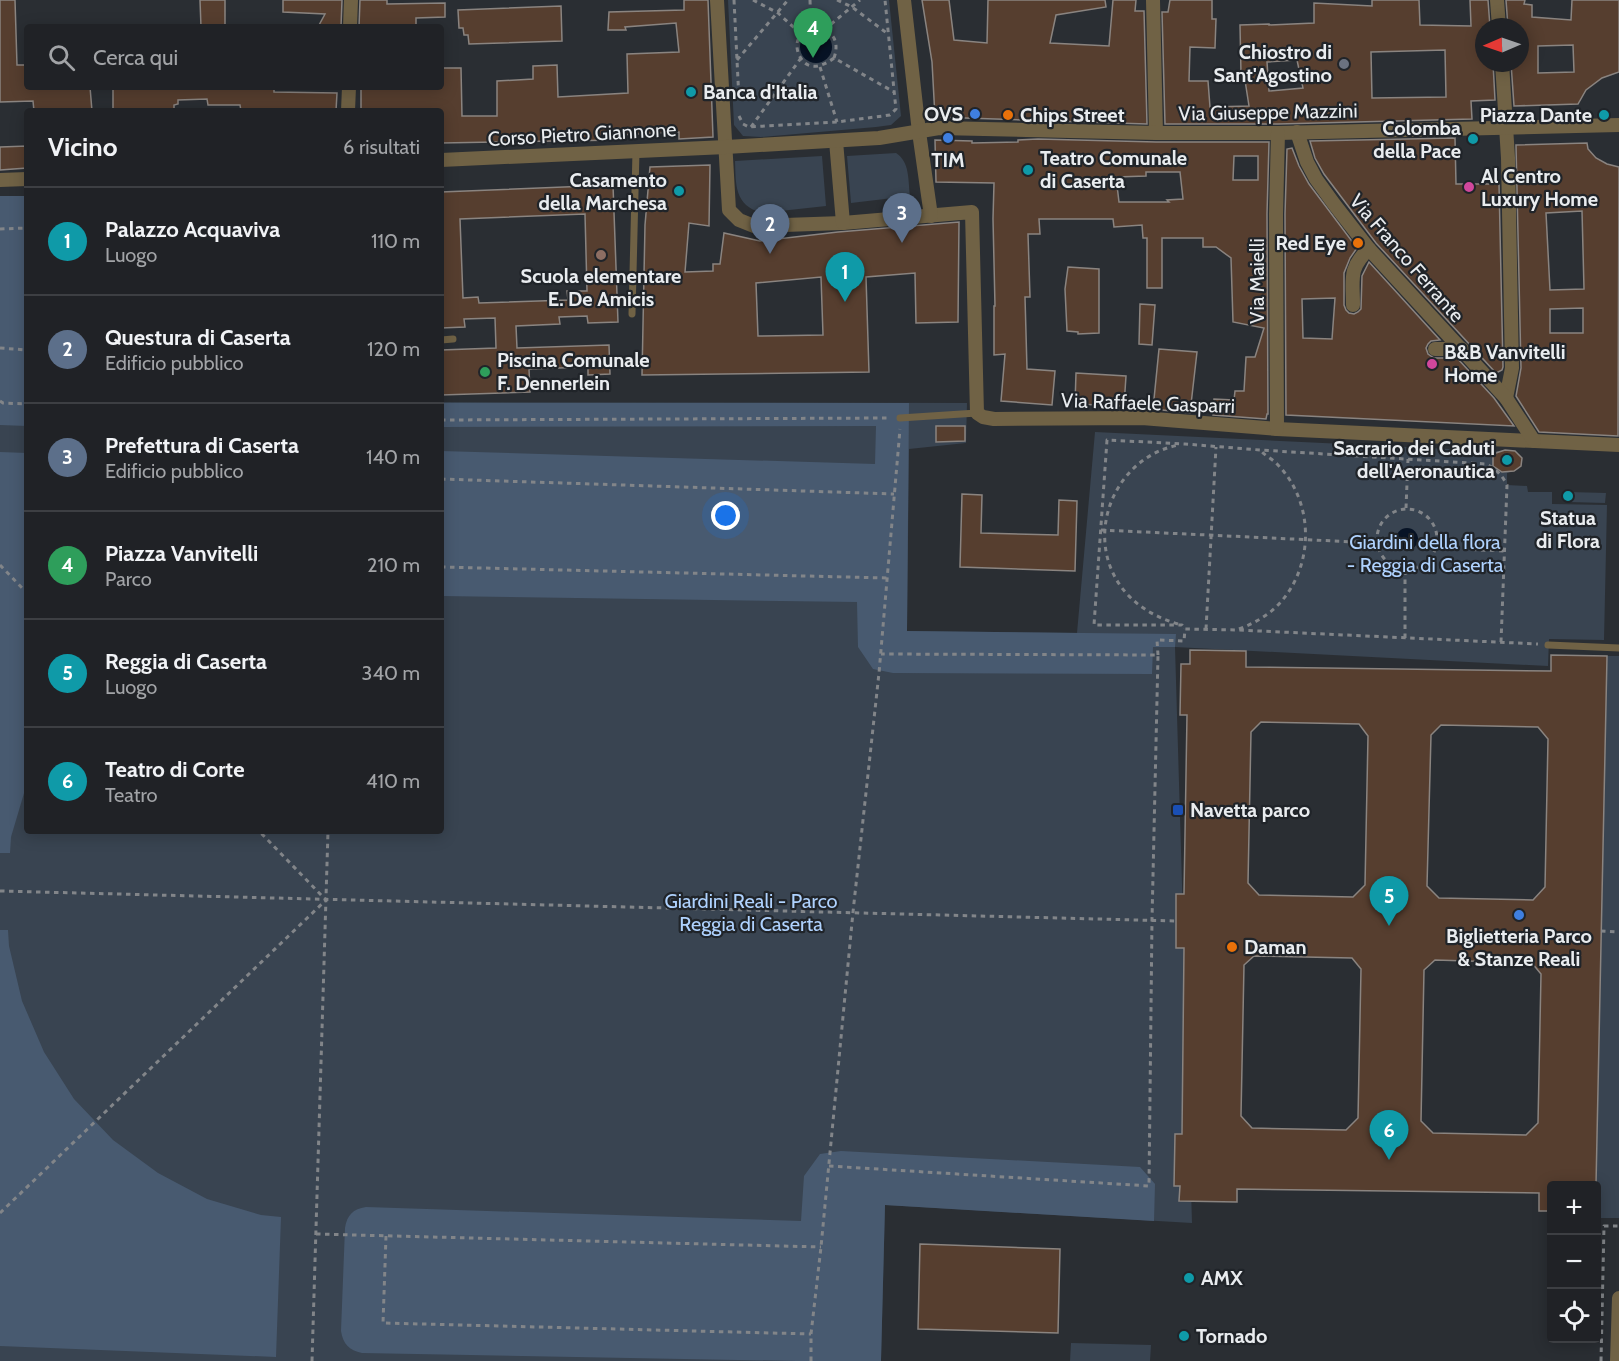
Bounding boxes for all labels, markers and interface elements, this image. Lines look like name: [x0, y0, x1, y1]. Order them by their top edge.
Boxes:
pin: 4: [794, 8, 832, 58]
north arrow: [1475, 18, 1529, 72]
search box: [24, 24, 444, 90]
place label: Chiostro di Sant'Agostino: [1214, 40, 1332, 87]
icon: search: [45, 41, 78, 74]
text: Cerca qui: [93, 44, 178, 71]
marker: Chiostro di Sant'Agostino: [1337, 57, 1351, 71]
place label: Banca d'Italia: [703, 80, 817, 104]
marker: Banca d'Italia: [684, 85, 698, 99]
street label: Via Giuseppe Mazzini: [1178, 98, 1358, 126]
place label: OVS: [924, 102, 963, 126]
place label: Chips Street: [1020, 103, 1125, 127]
place label: Piazza Dante: [1480, 103, 1592, 127]
marker: OVS: [968, 107, 982, 121]
marker: Chips Street: [1001, 108, 1015, 122]
marker: Piazza Dante: [1597, 108, 1611, 122]
place label: Colomba della Pace: [1373, 116, 1461, 163]
street label: Corso Pietro Giannone: [487, 117, 677, 151]
text: Vicino: [48, 131, 117, 163]
marker: TIM: [941, 131, 955, 145]
marker: Colomba della Pace: [1466, 132, 1480, 146]
text: 6 risultati: [343, 135, 420, 159]
place label: Teatro Comunale di Caserta: [1040, 146, 1187, 193]
place label: TIM: [931, 148, 965, 172]
marker: Teatro Comunale di Caserta: [1021, 163, 1035, 177]
place label: Al Centro Luxury Home: [1481, 164, 1598, 211]
place label: Casamento della Marchesa: [539, 168, 667, 215]
marker: Al Centro Luxury Home: [1462, 180, 1476, 194]
marker: Casamento della Marchesa: [672, 184, 686, 198]
street label: Via Franco Ferrante: [1345, 189, 1469, 327]
pin: 3: [882, 194, 922, 243]
pin: 2: [750, 204, 790, 254]
text: Palazzo Acquaviva: [105, 216, 280, 243]
text: 1: [64, 229, 71, 253]
text: 110 m: [371, 229, 420, 253]
place label: Red Eye: [1275, 231, 1346, 255]
marker: Red Eye: [1351, 236, 1365, 250]
street label: Via Maielli: [1245, 238, 1269, 324]
text: Luogo: [105, 243, 157, 267]
marker: Scuola elementare E. De Amicis: [594, 248, 608, 262]
pin: 1: [826, 252, 864, 302]
place label: Scuola elementare E. De Amicis: [521, 264, 681, 311]
text: Questura di Caserta: [105, 324, 291, 351]
text: 2: [62, 337, 73, 361]
text: 120 m: [367, 337, 420, 361]
place label: B&B Vanvitelli Home: [1444, 340, 1566, 387]
place label: Piscina Comunale F. Dennerlein: [497, 348, 650, 395]
text: Edificio pubblico: [105, 351, 244, 375]
marker: B&B Vanvitelli Home: [1425, 357, 1439, 371]
marker: Piscina Comunale F. Dennerlein: [478, 365, 492, 379]
street label: Via Raffaele Gasparri: [1061, 388, 1235, 418]
text: Prefettura di Caserta: [105, 432, 299, 459]
place label: Sacrario dei Caduti dell'Aeronautica: [1333, 436, 1495, 483]
text: 3: [62, 445, 73, 469]
text: 140 m: [366, 445, 420, 469]
marker: Sacrario dei Caduti dell'Aeronautica: [1500, 453, 1514, 467]
text: Edificio pubblico: [105, 459, 244, 483]
marker: Statua di Flora: [1561, 489, 1575, 503]
your location: [711, 501, 740, 530]
place label: Statua di Flora: [1536, 506, 1600, 553]
park label: Giardini della flora - Reggia di Caserta: [1347, 530, 1504, 577]
text: Piazza Vanvitelli: [105, 540, 258, 567]
text: 4: [61, 553, 74, 577]
text: 210 m: [367, 553, 420, 577]
text: Parco: [105, 567, 152, 591]
text: Reggia di Caserta: [105, 648, 267, 675]
text: 5: [62, 661, 73, 685]
text: 340 m: [362, 661, 420, 685]
text: Luogo: [105, 675, 157, 699]
text: Teatro di Corte: [105, 756, 244, 783]
text: 6: [62, 769, 73, 793]
text: 410 m: [366, 769, 420, 793]
text: Teatro: [105, 783, 158, 807]
place label: Navetta parco: [1190, 798, 1310, 822]
marker: Navetta parco: [1171, 803, 1185, 817]
pin: 5: [1370, 876, 1408, 926]
park label: Giardini Reali - Parco Reggia di Caserta: [664, 889, 838, 936]
marker: Biglietteria Parco & Stanze Reali: [1512, 908, 1526, 922]
place label: Biglietteria Parco & Stanze Reali: [1446, 924, 1592, 971]
place label: Daman: [1244, 935, 1307, 959]
marker: Daman: [1225, 940, 1239, 954]
pin: 6: [1370, 1110, 1408, 1160]
map controls: [1547, 1181, 1601, 1343]
button: +: [1547, 1181, 1601, 1235]
button: −: [1547, 1235, 1601, 1289]
place label: AMX: [1201, 1266, 1243, 1290]
marker: AMX: [1182, 1271, 1196, 1285]
button: locate: [1547, 1289, 1601, 1343]
place label: Tornado: [1196, 1324, 1267, 1348]
marker: Tornado: [1177, 1329, 1191, 1343]

